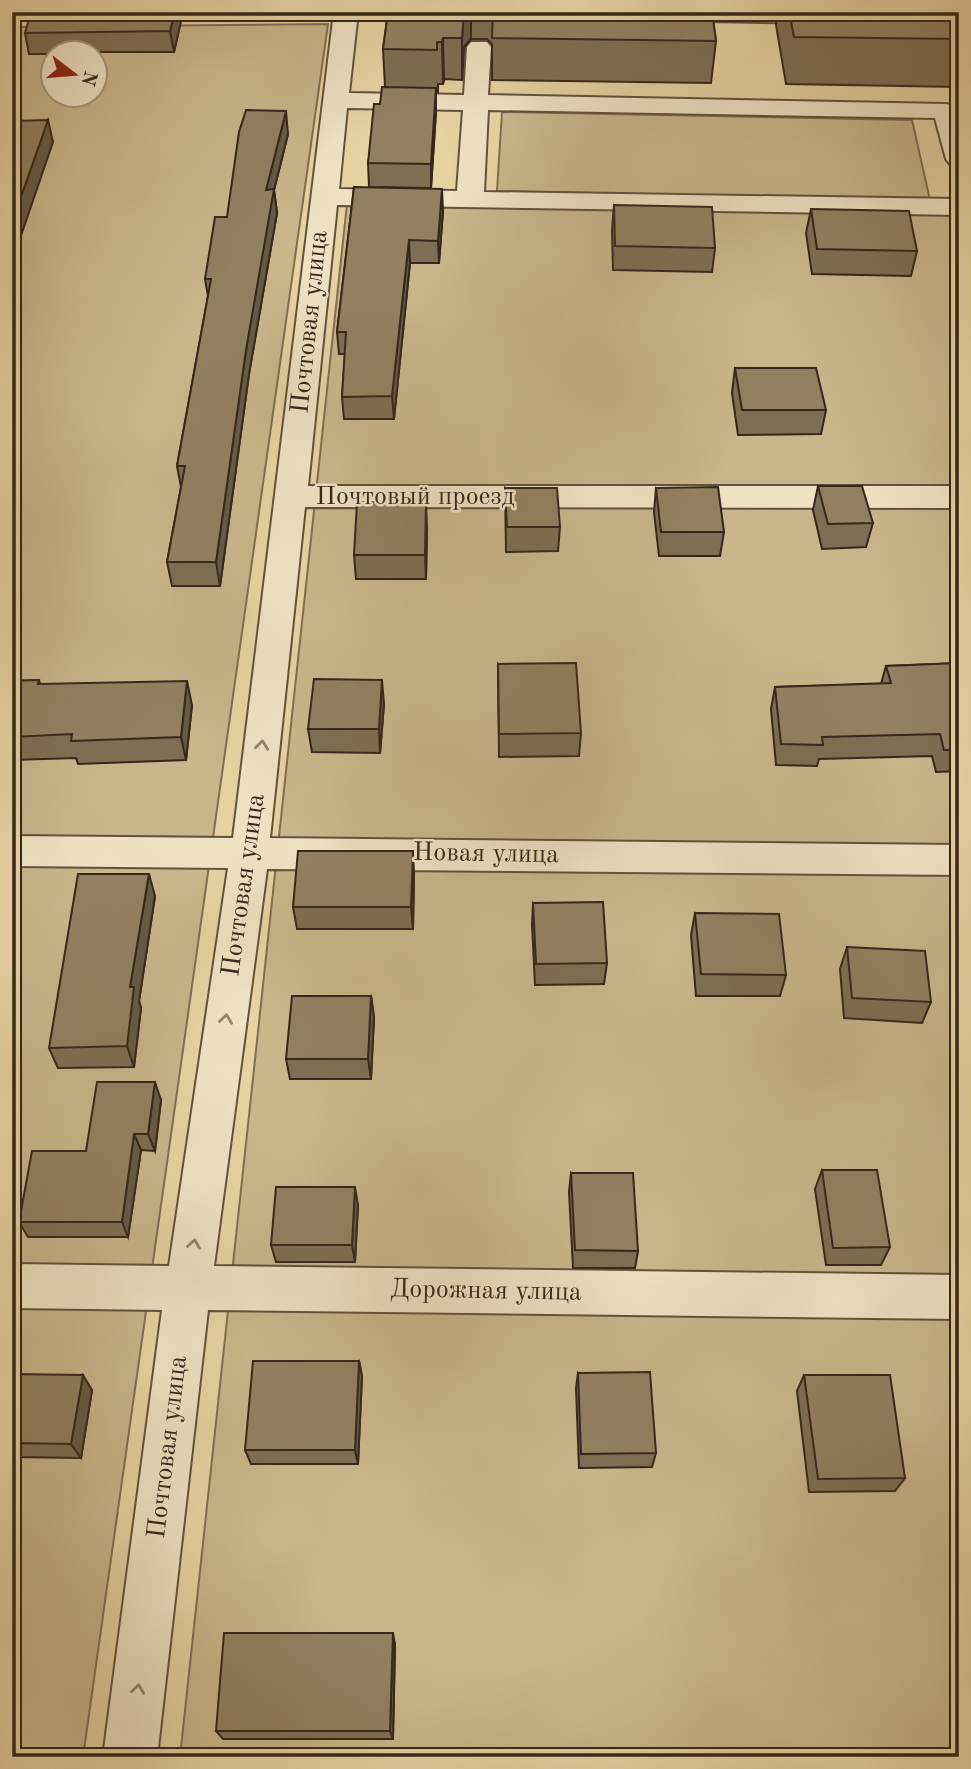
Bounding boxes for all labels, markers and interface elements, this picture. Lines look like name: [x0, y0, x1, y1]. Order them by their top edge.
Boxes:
north arrow: [38, 38, 108, 108]
text: N: [77, 68, 99, 88]
street label: Почтовая улица: [287, 229, 333, 415]
street label: Почтовый проезд: [315, 484, 515, 510]
one-way arrow: [254, 739, 269, 751]
street label: Почтовая улица: [218, 792, 270, 978]
street label: Новая улица: [413, 840, 559, 868]
one-way arrow: [218, 1013, 233, 1025]
one-way arrow: [186, 1239, 201, 1250]
street label: Дорожная улица: [390, 1276, 582, 1306]
street label: Почтовая улица: [144, 1354, 192, 1540]
one-way arrow: [131, 1683, 146, 1695]

